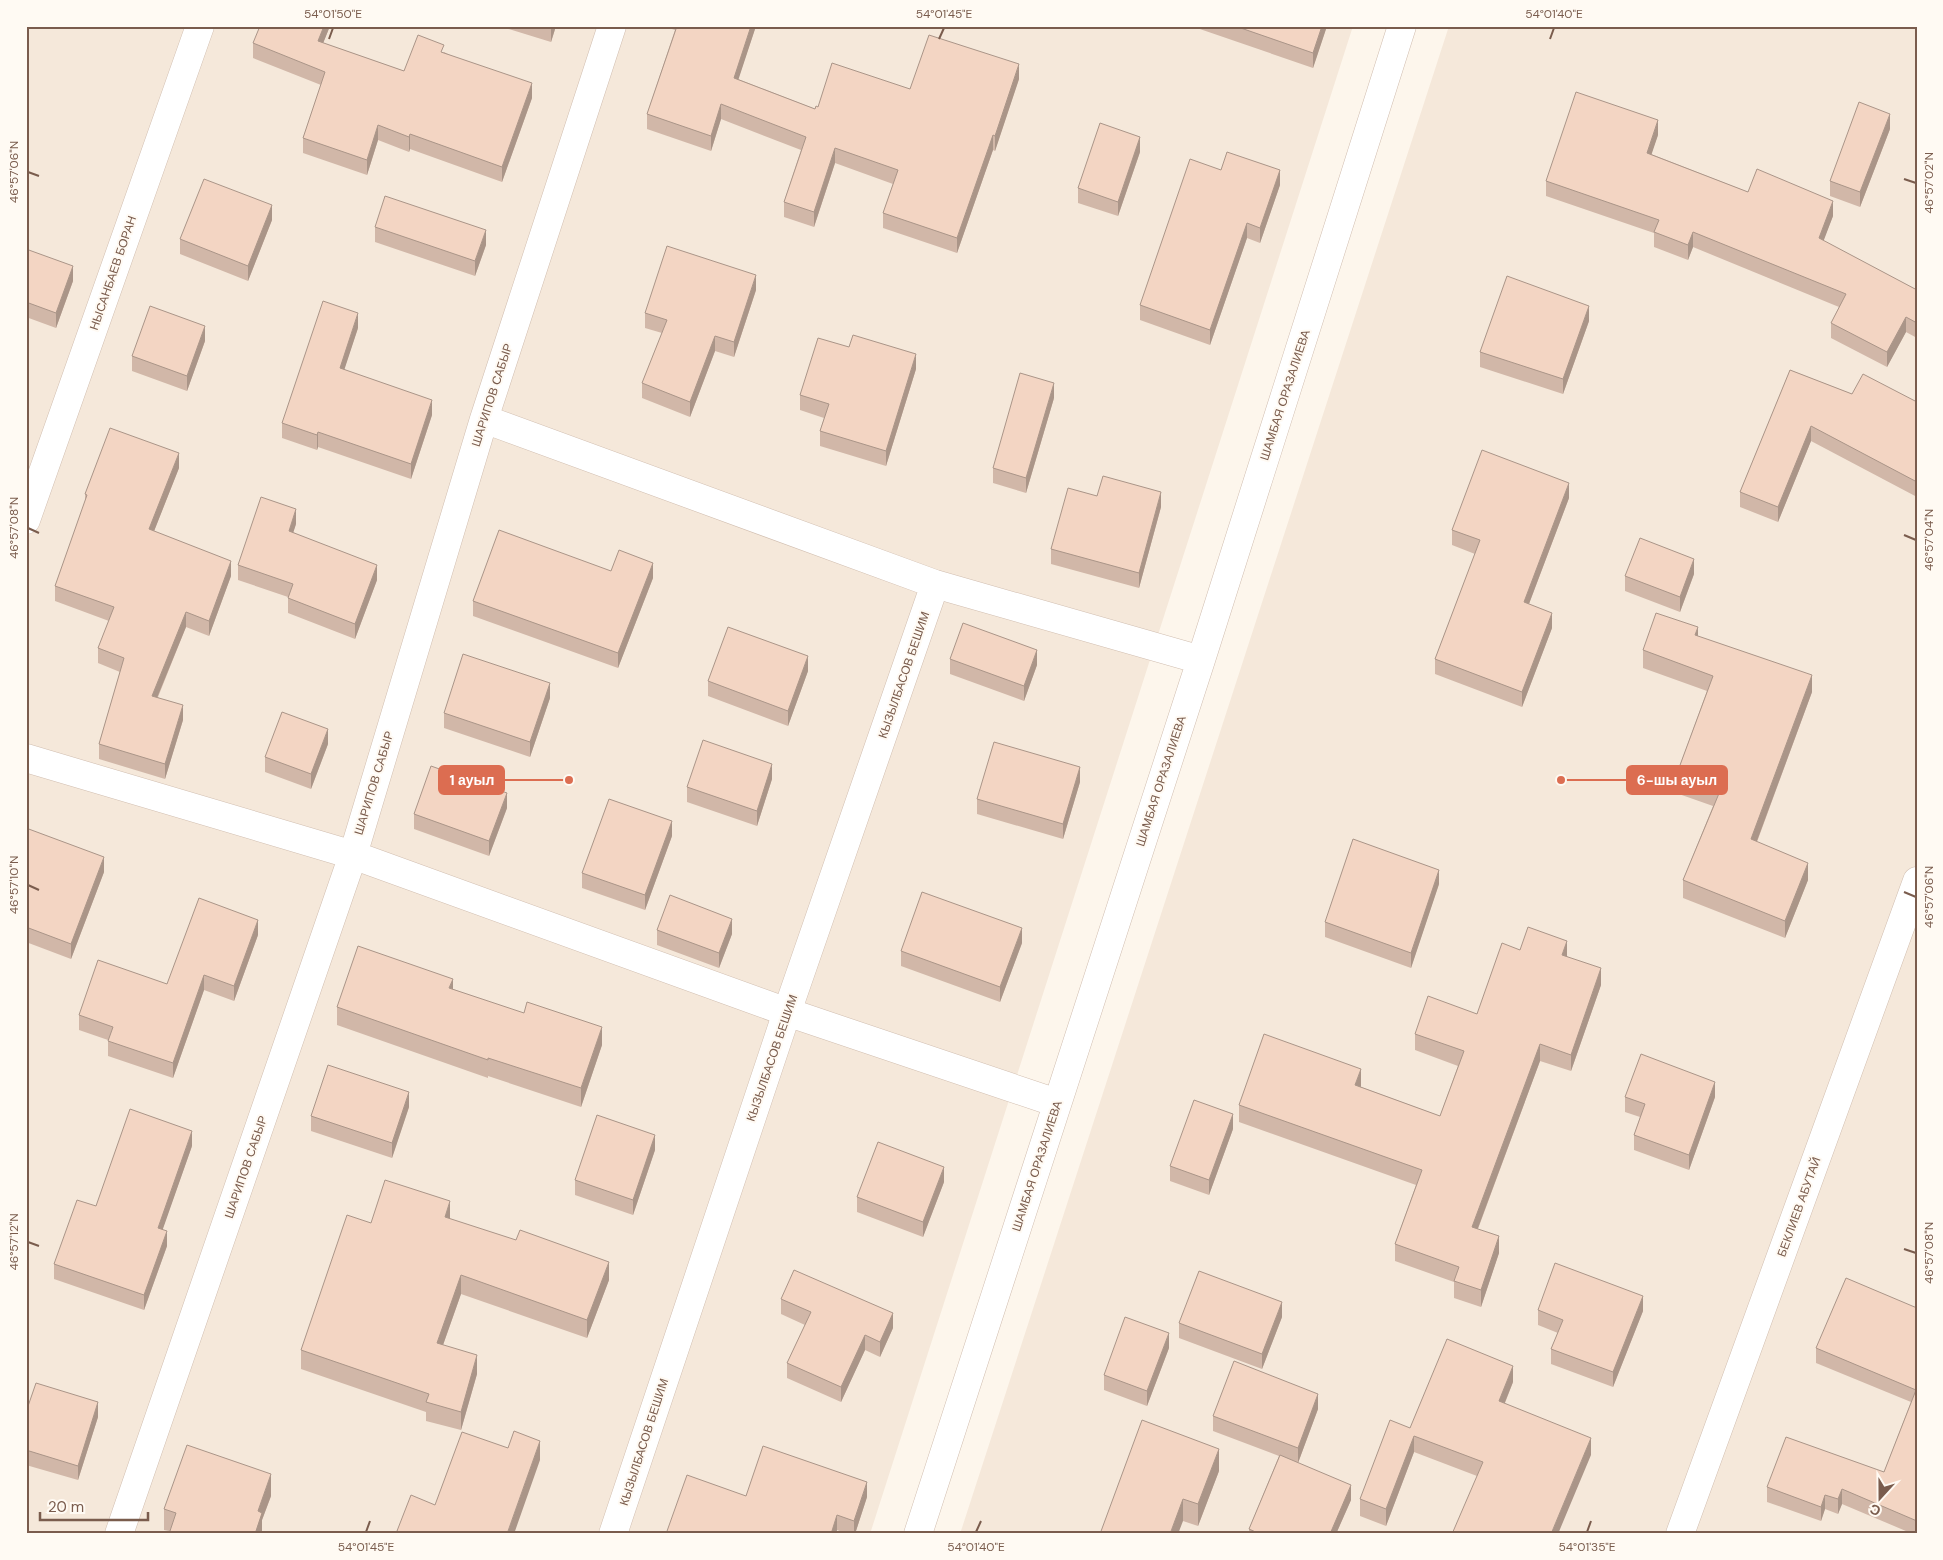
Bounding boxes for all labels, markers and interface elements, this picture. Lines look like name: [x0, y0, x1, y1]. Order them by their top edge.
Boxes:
text: 54°01'50"E: [304, 6, 362, 22]
text: 54°01'45"E: [916, 6, 973, 22]
text: 54°01'40"E: [1525, 6, 1583, 22]
text: 46°57'06"N: [6, 141, 22, 203]
text: 46°57'02"N: [1921, 152, 1937, 214]
street label: НЫСАНБАЕВ БОРАН: [86, 214, 140, 332]
street label: ШАМБАЯ ОРАЗАЛИЕВА: [1256, 328, 1314, 462]
street label: ШАРИПОВ САБЫР: [468, 341, 516, 449]
text: 46°57'08"N: [6, 497, 22, 559]
text: 46°57'04"N: [1921, 509, 1937, 571]
street label: КЫЗЫЛБАСОВ БЕШИМ: [875, 609, 933, 741]
street label: ШАМБАЯ ОРАЗАЛИЕВА: [1132, 714, 1190, 848]
street label: ШАРИПОВ САБЫР: [351, 729, 397, 837]
callout: 1 ауыл: [439, 766, 504, 794]
callout: 6-шы ауыл: [1627, 766, 1727, 794]
text: 1 ауыл: [450, 771, 494, 789]
text: 6-шы ауыл: [1637, 771, 1717, 789]
text: 46°57'10"N: [6, 856, 22, 914]
text: 46°57'06"N: [1921, 866, 1937, 928]
street label: КЫЗЫЛБАСОВ БЕШИМ: [743, 992, 801, 1124]
street label: ШАМБАЯ ОРАЗАЛИЕВА: [1008, 1099, 1066, 1233]
street label: ШАРИПОВ САБЫР: [221, 1113, 271, 1221]
street label: БЕКЛИЕВ АБУТАЙ: [1773, 1155, 1825, 1259]
text: 46°57'12"N: [6, 1213, 22, 1271]
text: 46°57'08"N: [1921, 1222, 1937, 1284]
street label: КЫЗЫЛБАСОВ БЕШИМ: [616, 1376, 672, 1508]
north arrow: [1856, 1472, 1906, 1522]
scale bar: [40, 1490, 148, 1522]
text: 20 m: [48, 1497, 84, 1517]
text: С: [1867, 1500, 1883, 1520]
text: 54°01'45"E: [338, 1539, 395, 1555]
text: 54°01'40"E: [947, 1539, 1005, 1555]
text: 54°01'35"E: [1558, 1539, 1616, 1555]

